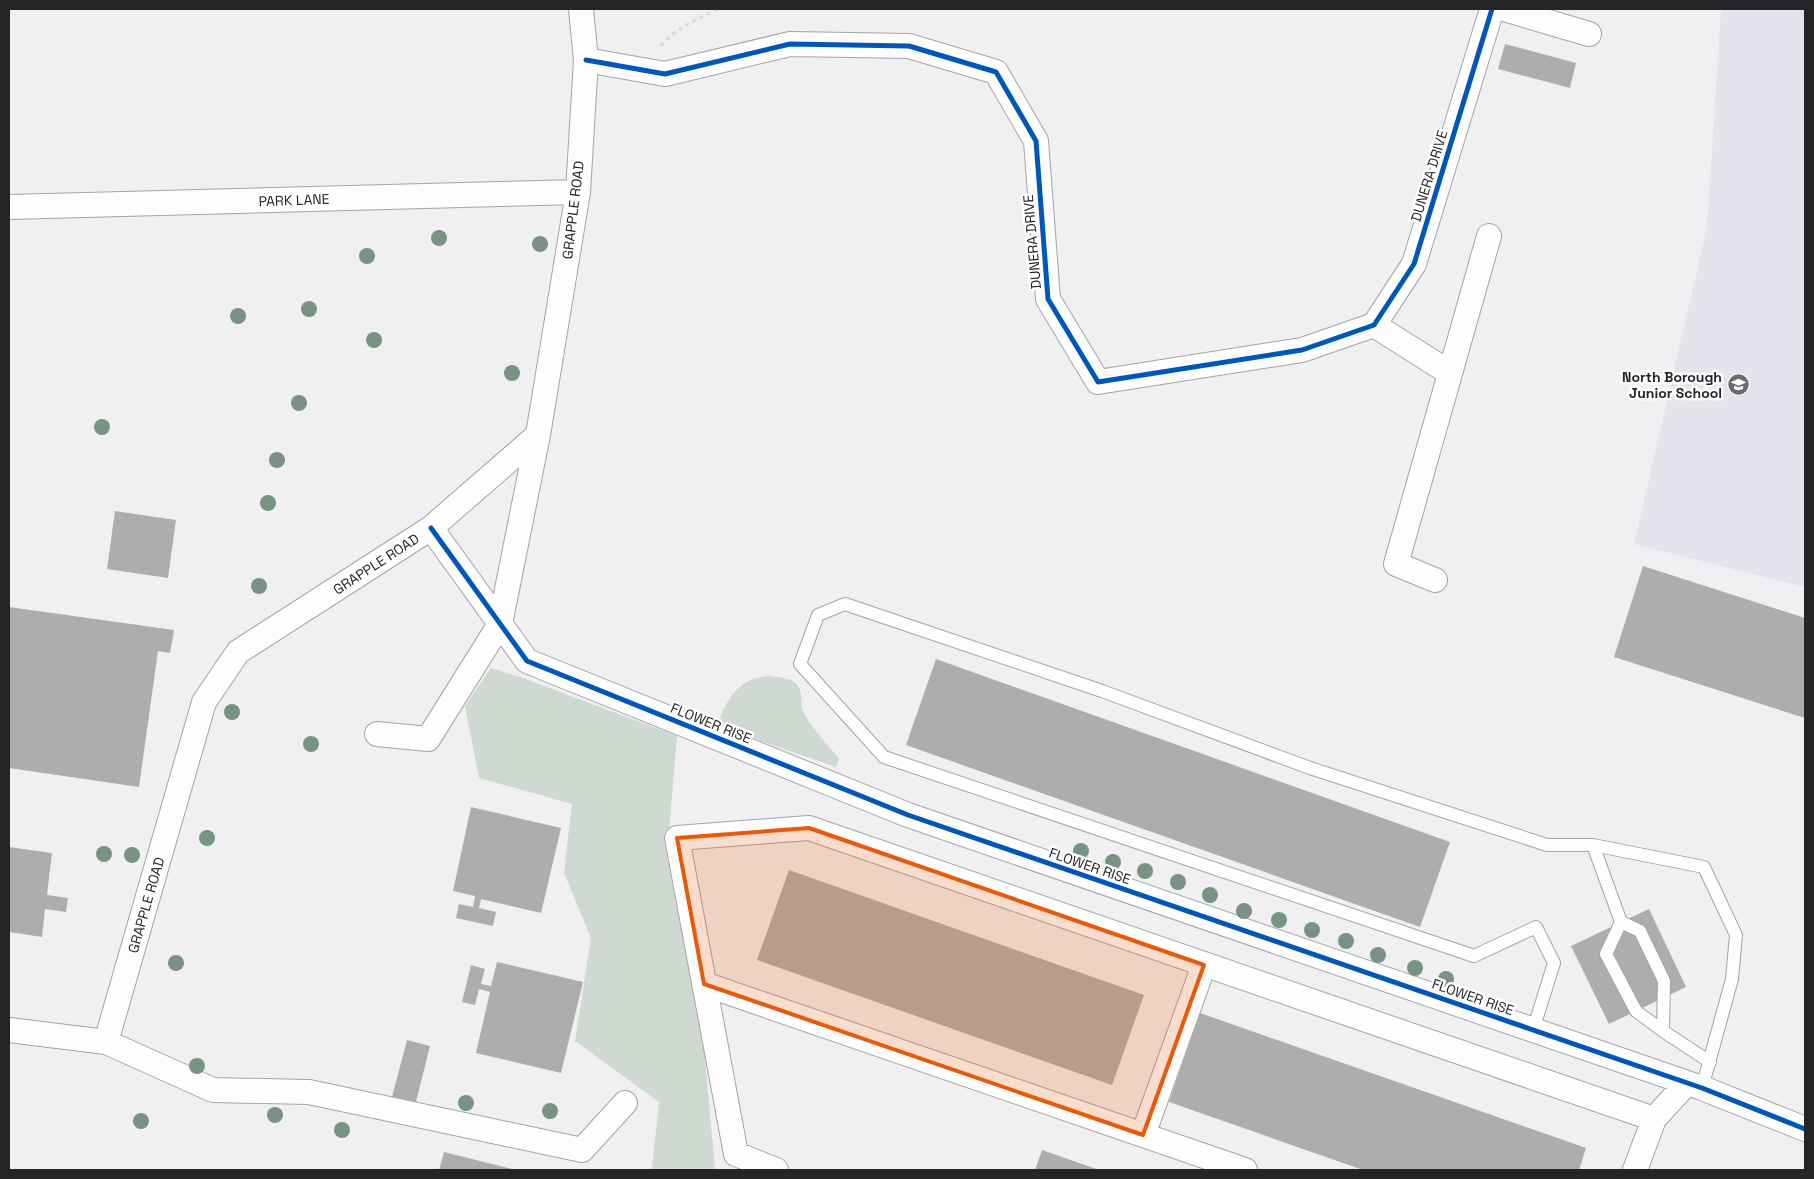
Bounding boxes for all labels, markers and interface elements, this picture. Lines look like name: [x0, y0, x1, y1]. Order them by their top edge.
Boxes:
street label: DUNERA DRIVE: [1407, 128, 1452, 224]
street label: GRAPPLE ROAD: [558, 160, 588, 260]
street label: PARK LANE: [258, 190, 330, 210]
street label: DUNERA DRIVE: [1019, 194, 1045, 290]
place label: North Borough Junior School: [1622, 368, 1722, 402]
school or university icon: North Borough Junior School: [1726, 373, 1750, 397]
street label: GRAPPLE ROAD: [330, 529, 422, 599]
street label: FLOWER RISE: [668, 699, 754, 747]
street label: FLOWER RISE: [1047, 844, 1133, 888]
street label: GRAPPLE ROAD: [124, 855, 168, 955]
street label: FLOWER RISE: [1430, 975, 1516, 1019]

